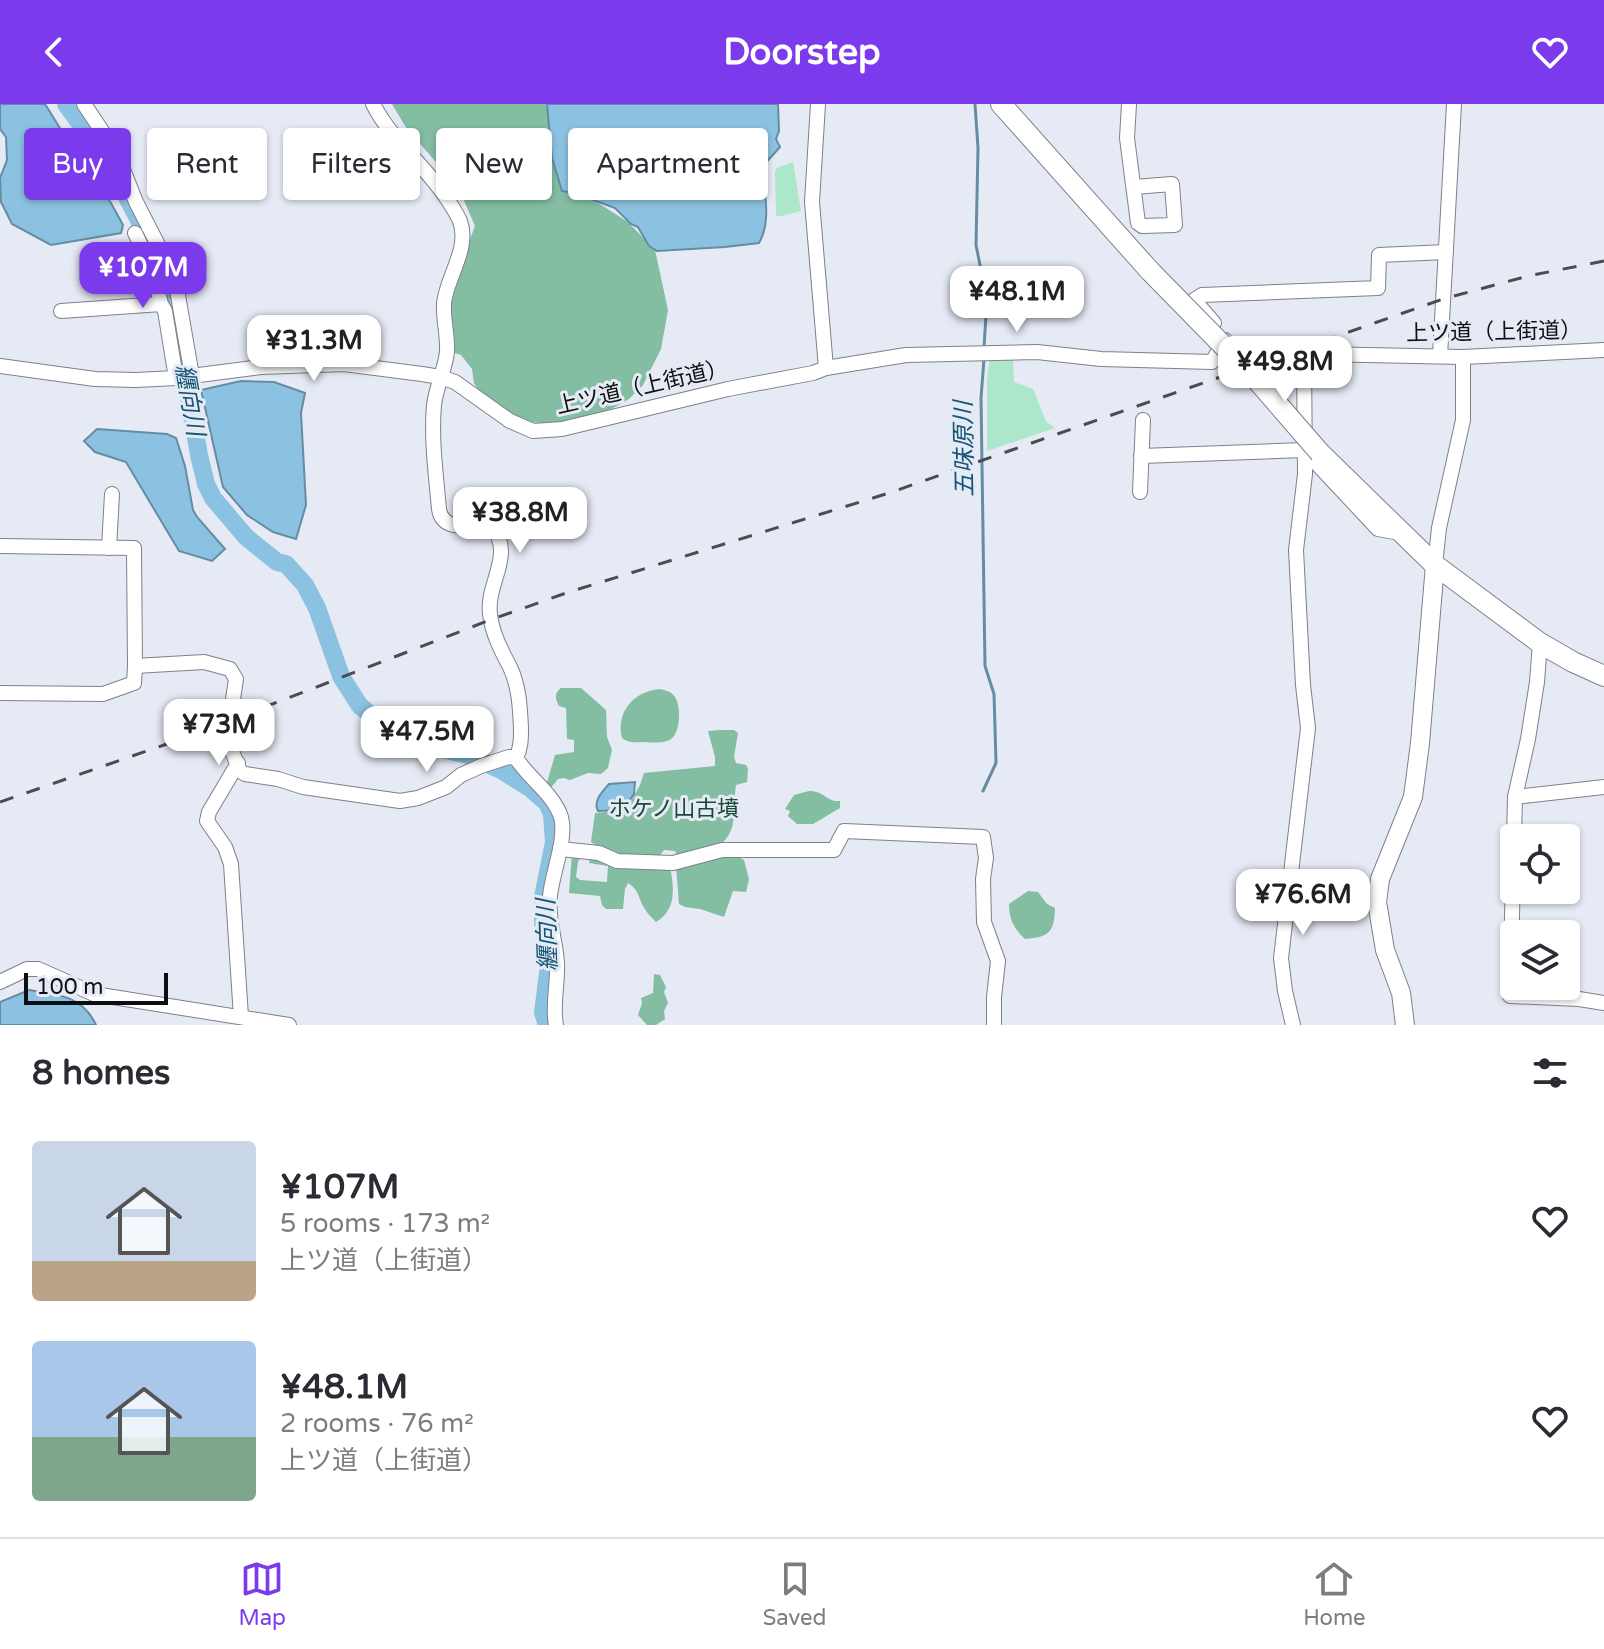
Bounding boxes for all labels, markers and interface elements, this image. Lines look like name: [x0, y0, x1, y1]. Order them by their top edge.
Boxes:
icon: back: [32, 30, 76, 74]
icon: heart: [1528, 30, 1572, 74]
text: Doorstep: [723, 31, 881, 74]
chip: Buy: [24, 128, 131, 200]
chip: Rent: [147, 128, 267, 200]
chip: Filters: [283, 128, 420, 200]
chip: New: [436, 128, 552, 200]
chip: Apartment: [568, 128, 768, 200]
pin: ¥107M: [87, 242, 199, 310]
text: ¥107M: [97, 252, 189, 283]
pin: ¥48.1M: [952, 266, 1082, 334]
text: ¥48.1M: [968, 276, 1066, 307]
pin: ¥31.3M: [249, 315, 379, 383]
street label: 上ツ道（上街道）: [1406, 317, 1582, 347]
text: ¥31.3M: [265, 325, 363, 356]
pin: ¥49.8M: [1220, 336, 1350, 404]
text: ¥49.8M: [1236, 346, 1334, 377]
street label: 上ツ道（上街道）: [554, 355, 731, 419]
water label: 纒向川: [169, 362, 211, 441]
water label: 五味原川: [949, 398, 980, 497]
pin: ¥38.8M: [455, 487, 585, 555]
text: ¥38.8M: [471, 497, 569, 528]
pin: ¥73M: [172, 699, 266, 767]
pin: ¥47.5M: [362, 706, 492, 774]
text: ¥73M: [182, 709, 256, 740]
text: ¥47.5M: [379, 716, 475, 747]
park label: ホケノ山古墳: [609, 796, 739, 822]
map controls: [1500, 824, 1580, 1000]
button: locate: [1500, 824, 1580, 904]
pin: ¥76.6M: [1238, 869, 1368, 937]
text: ¥76.6M: [1254, 879, 1352, 910]
water label: 纒向川: [532, 896, 563, 971]
button: layers: [1500, 920, 1580, 1000]
scale bar: [24, 969, 168, 1005]
text: 100 m: [36, 974, 103, 1000]
icon: filters: [1528, 1051, 1572, 1095]
text: 8 homes: [32, 1053, 170, 1094]
text: ¥107M: [280, 1167, 399, 1208]
icon: home: [96, 1173, 192, 1269]
icon: heart: [1528, 1199, 1572, 1243]
text: 5 rooms · 173 m²: [280, 1208, 490, 1239]
text: 上ツ道（上街道）: [280, 1245, 488, 1276]
text: ¥48.1M: [280, 1367, 408, 1408]
icon: home: [96, 1373, 192, 1469]
icon: heart: [1528, 1399, 1572, 1443]
text: 2 rooms · 76 m²: [280, 1408, 474, 1439]
text: 上ツ道（上街道）: [280, 1445, 488, 1476]
tab: Map: [238, 1557, 286, 1631]
tab: Saved: [763, 1557, 826, 1631]
tab: Home: [1303, 1557, 1366, 1631]

